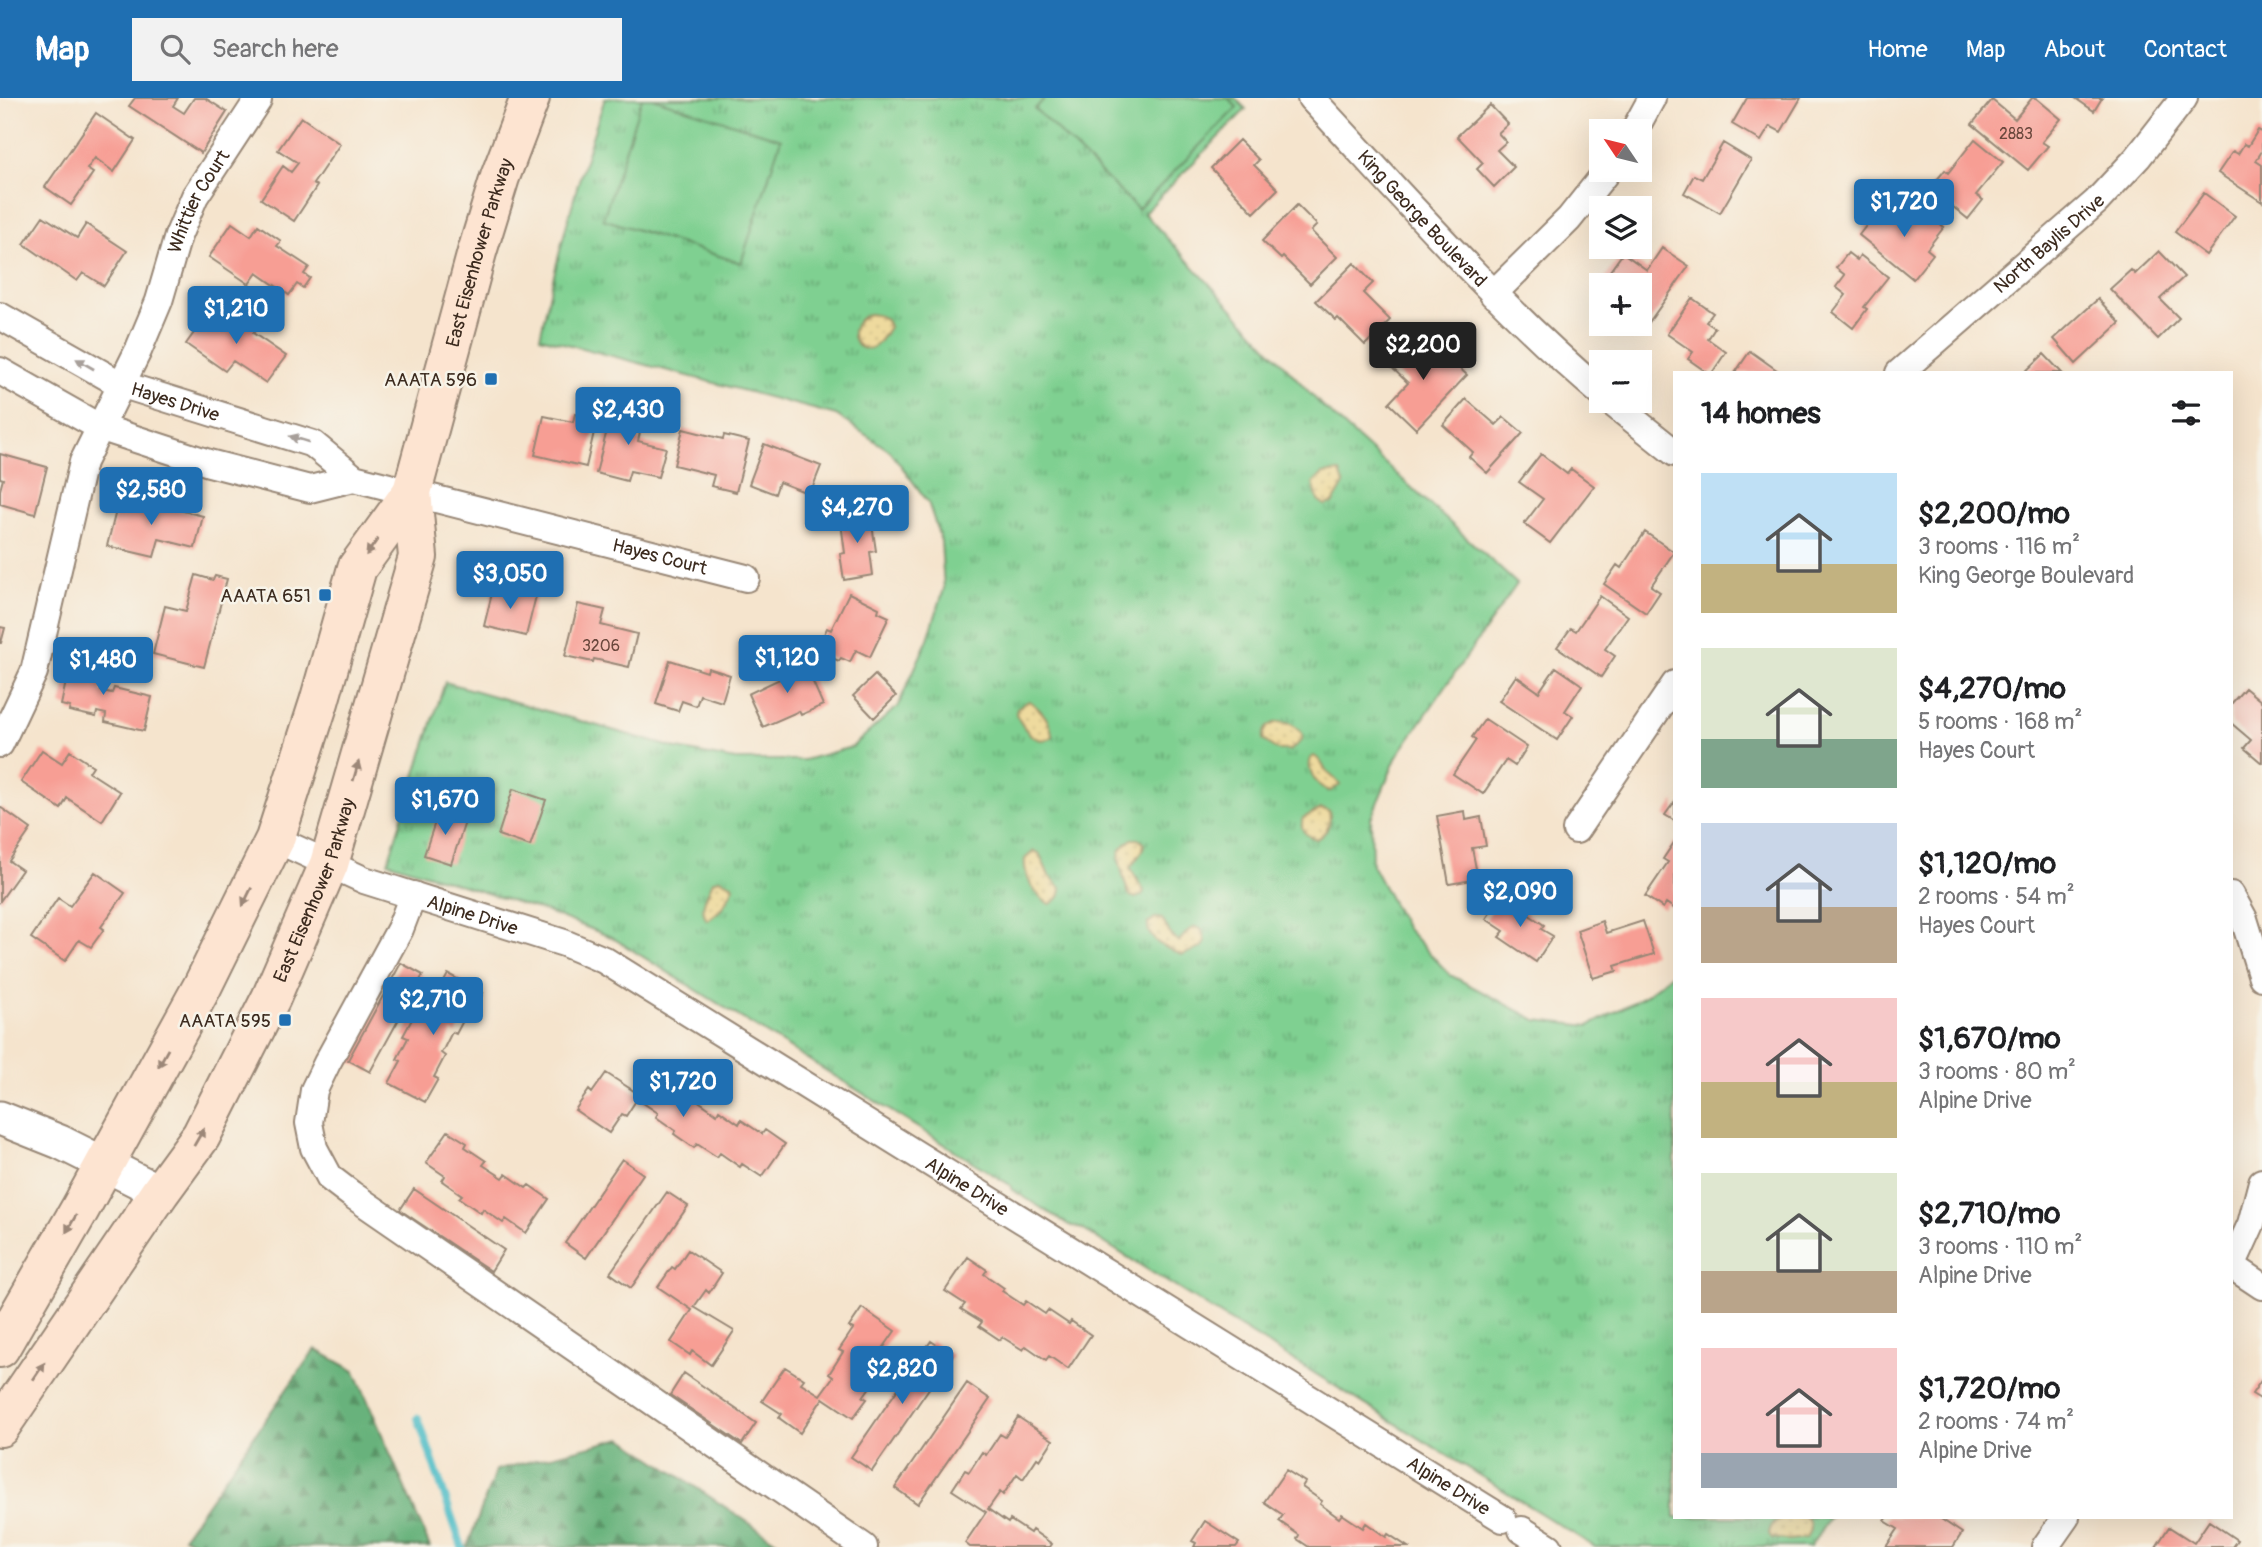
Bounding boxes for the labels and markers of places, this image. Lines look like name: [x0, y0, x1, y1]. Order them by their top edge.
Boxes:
pin: $1,720: [1847, 180, 1961, 239]
pin: $1,210: [179, 286, 293, 346]
pin: $2,200: [1366, 322, 1480, 382]
place label: AAATA 596: [384, 368, 477, 392]
marker: AAATA 596: [483, 371, 499, 387]
pin: $2,430: [571, 388, 685, 447]
pin: $2,580: [94, 468, 208, 527]
pin: $4,270: [800, 486, 914, 545]
pin: $3,050: [453, 552, 567, 611]
place label: AAATA 651: [220, 584, 311, 608]
marker: AAATA 651: [317, 587, 333, 603]
pin: $1,120: [730, 636, 844, 695]
pin: $1,480: [46, 638, 160, 697]
pin: $1,670: [388, 778, 502, 837]
pin: $2,090: [1463, 870, 1577, 929]
pin: $2,710: [376, 978, 490, 1037]
place label: AAATA 595: [179, 1009, 271, 1033]
marker: AAATA 595: [277, 1012, 293, 1028]
pin: $1,720: [626, 1060, 740, 1119]
pin: $2,820: [845, 1346, 959, 1406]

